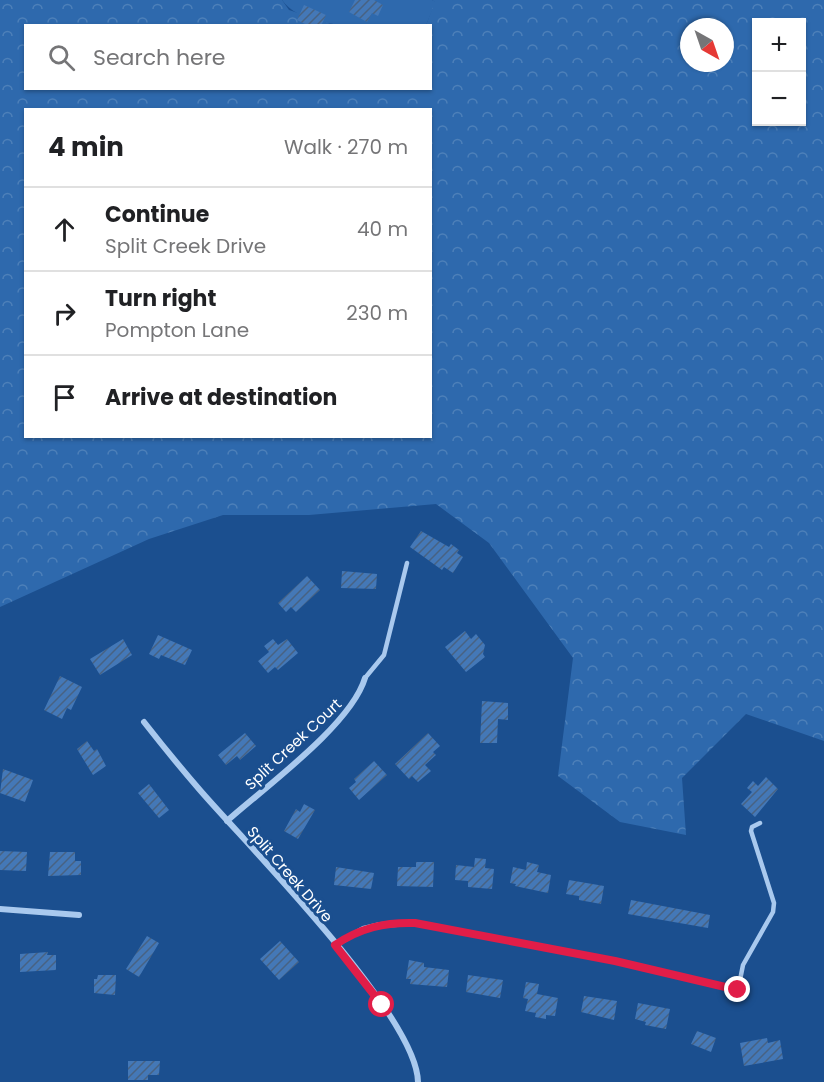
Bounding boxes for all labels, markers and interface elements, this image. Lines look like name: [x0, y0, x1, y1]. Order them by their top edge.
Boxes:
north arrow: [680, 18, 734, 72]
map controls: [752, 18, 806, 126]
button: +: [752, 18, 806, 72]
search box: [24, 24, 432, 90]
icon: search: [45, 41, 78, 74]
text: Search here: [93, 42, 226, 73]
button: −: [752, 72, 806, 126]
text: 4 min: [48, 129, 124, 165]
text: Walk · 270 m: [284, 133, 408, 161]
text: Continue: [105, 199, 209, 230]
icon: ahead: [48, 213, 81, 246]
text: 40 m: [357, 215, 408, 243]
text: Split Creek Drive: [105, 232, 266, 260]
text: Turn right: [105, 283, 216, 314]
icon: right: [48, 297, 81, 330]
text: 230 m: [346, 299, 408, 327]
text: Pompton Lane: [105, 316, 249, 344]
icon: arrive: [48, 381, 81, 414]
text: Arrive at destination: [105, 382, 337, 413]
street label: Split Creek Court: [240, 694, 346, 794]
street label: Split Creek Drive: [242, 821, 338, 927]
route end: [724, 976, 750, 1002]
route start: [368, 991, 394, 1017]

